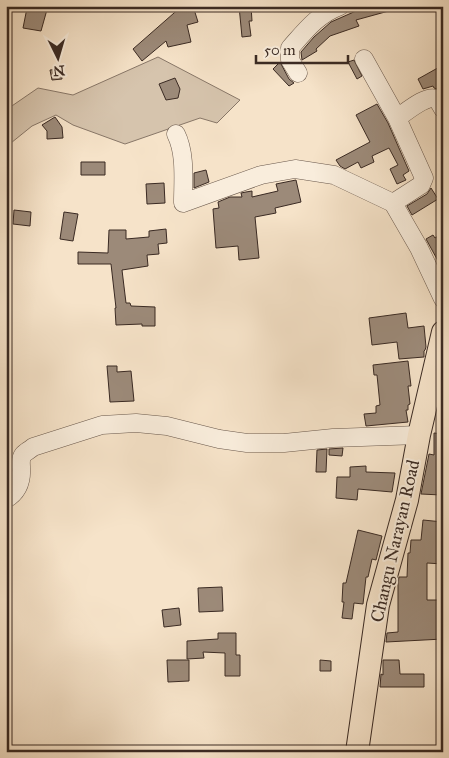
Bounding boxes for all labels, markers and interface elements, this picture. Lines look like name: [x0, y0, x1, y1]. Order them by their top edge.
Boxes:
north arrow: [32, 32, 82, 82]
scale bar: [256, 32, 349, 64]
text: 50 m: [264, 41, 296, 59]
text: N: [52, 61, 66, 79]
street label: Changu Narayan Road: [366, 458, 425, 625]

